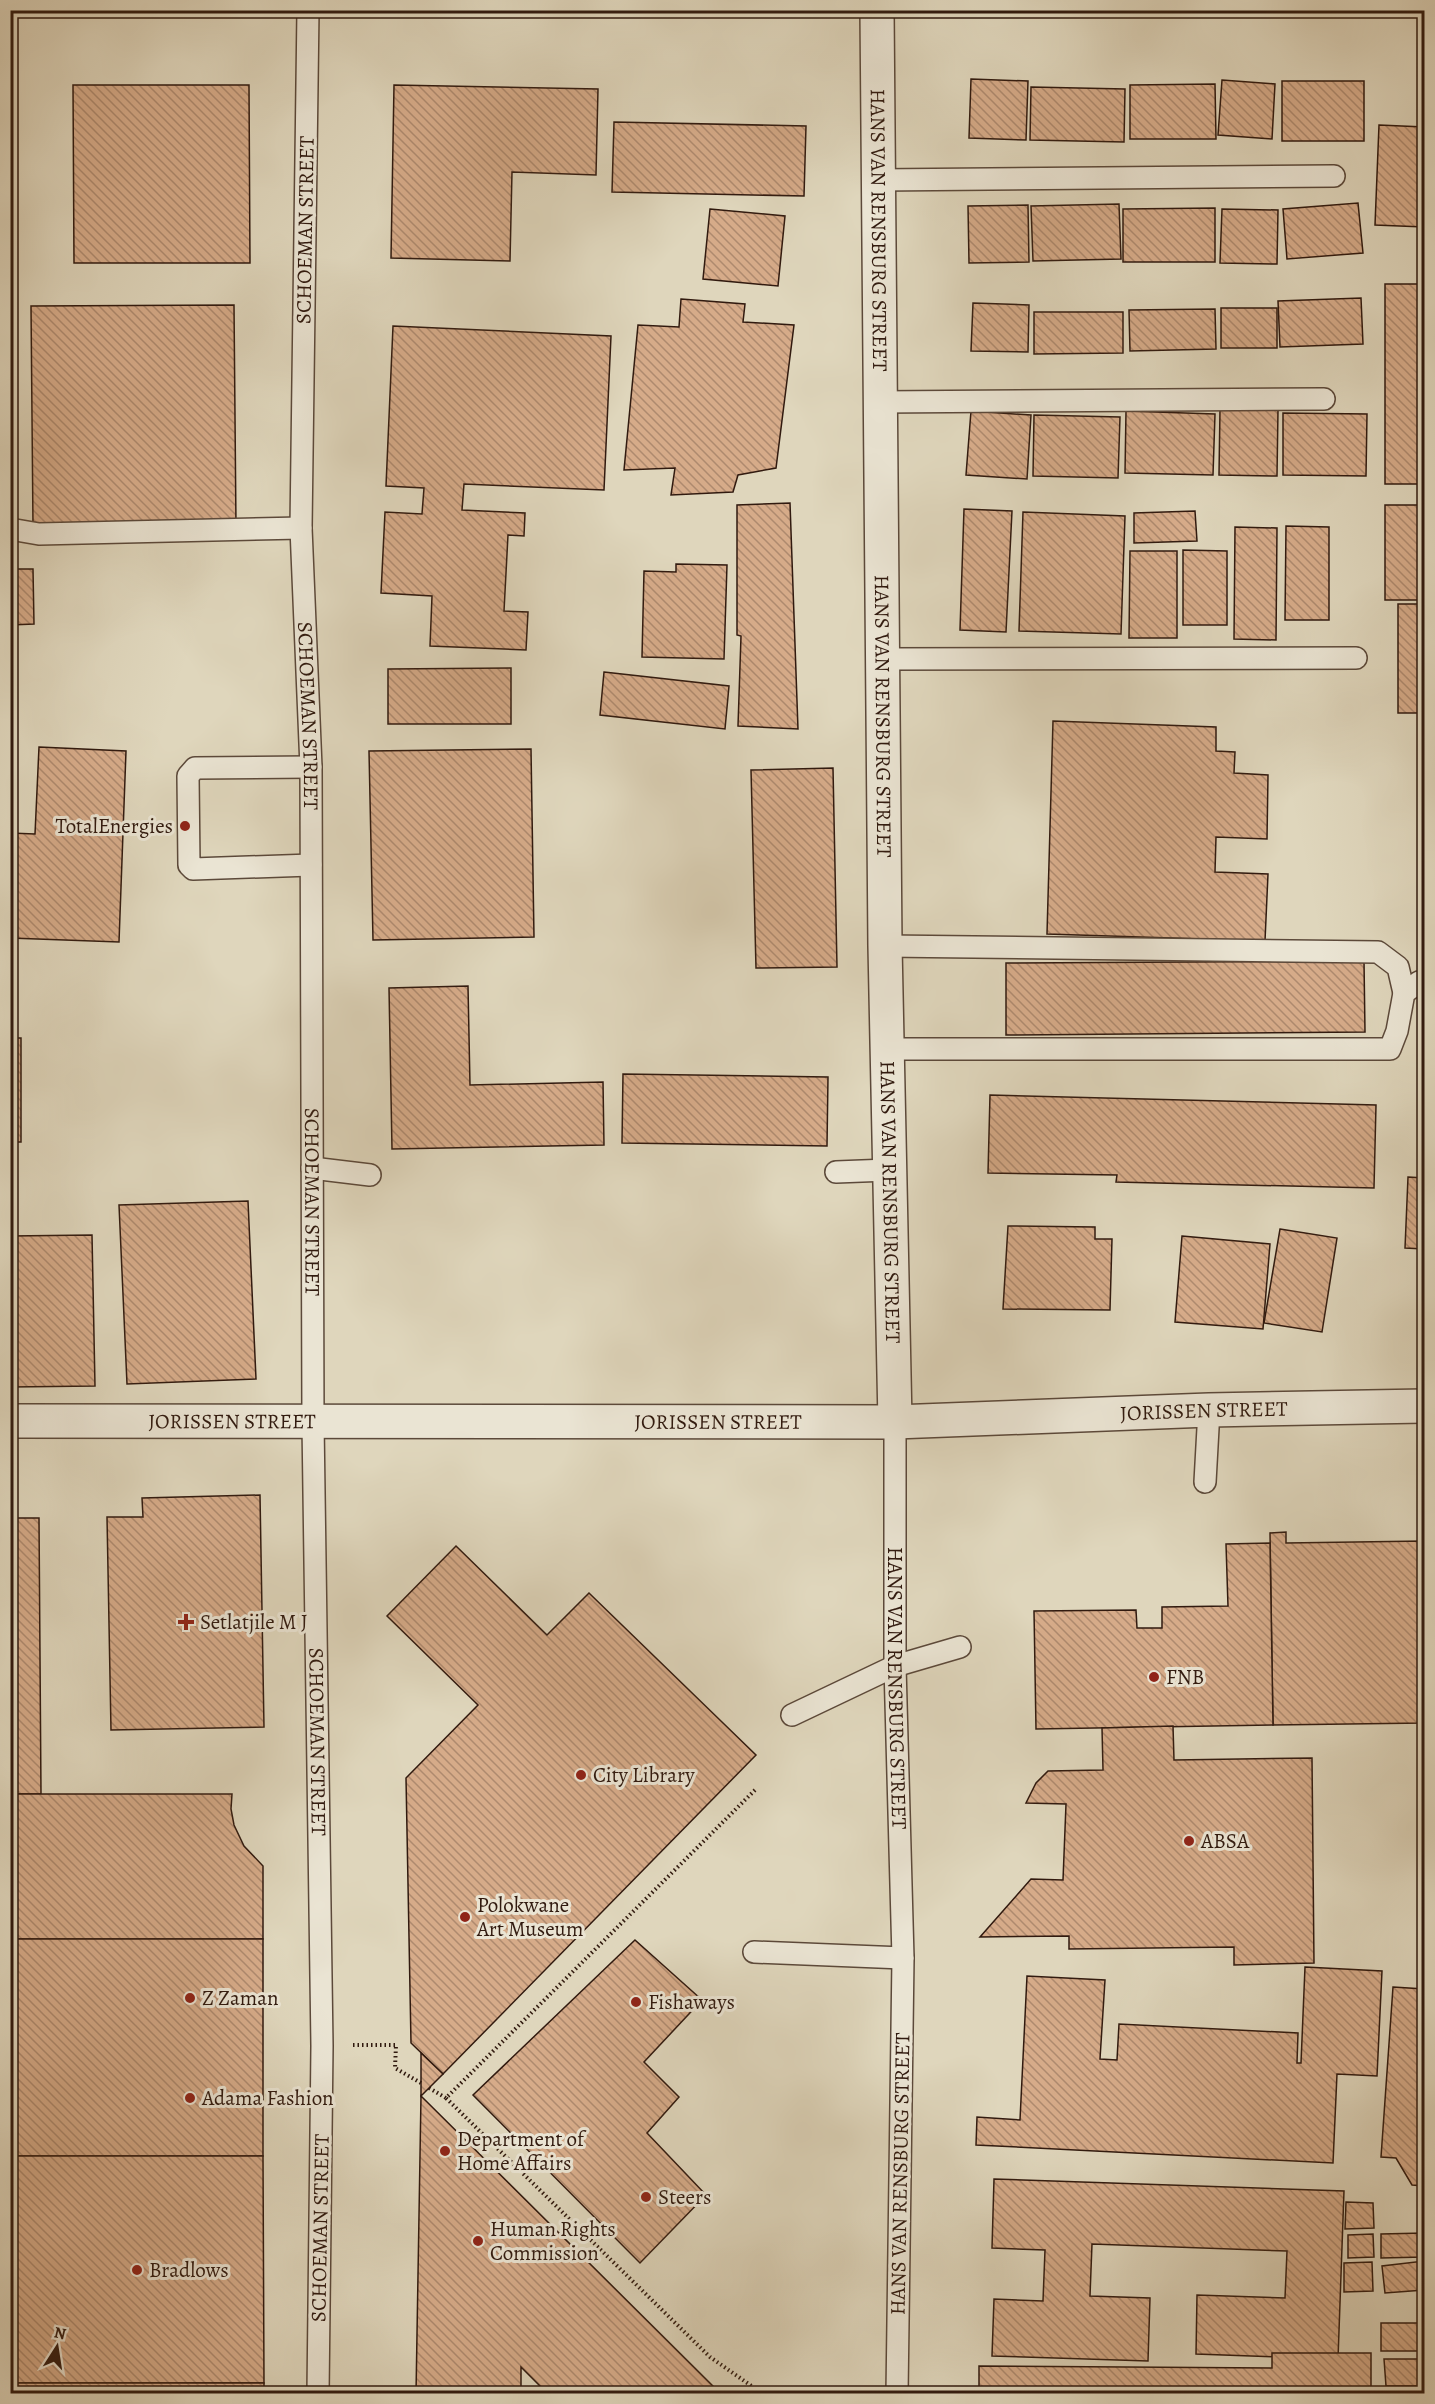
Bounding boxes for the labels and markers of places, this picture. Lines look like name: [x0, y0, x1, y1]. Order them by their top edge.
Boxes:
place label: TotalEnergies: [55, 812, 173, 840]
marker: TotalEnergies: [178, 819, 192, 833]
place label: Setlatjile M J: [200, 1608, 308, 1636]
marker: Setlatjile M J: [177, 1613, 195, 1631]
place label: FNB: [1166, 1663, 1204, 1691]
marker: FNB: [1147, 1670, 1161, 1684]
place label: City Library: [593, 1761, 695, 1789]
marker: City Library: [574, 1768, 588, 1782]
place label: ABSA: [1200, 1827, 1250, 1855]
marker: ABSA: [1182, 1834, 1196, 1848]
place label: Polokwane Art Museum: [476, 1891, 583, 1943]
marker: Polokwane Art Museum: [458, 1910, 472, 1924]
place label: Z Zaman: [202, 1984, 279, 2012]
place label: Fishaways: [648, 1988, 735, 2016]
marker: Z Zaman: [183, 1991, 197, 2005]
marker: Fishaways: [629, 1995, 643, 2009]
place label: Adama Fashion: [201, 2084, 334, 2112]
marker: Adama Fashion: [183, 2091, 197, 2105]
place label: Department of Home Affairs: [457, 2125, 587, 2177]
marker: Department of Home Affairs: [438, 2144, 452, 2158]
place label: Steers: [658, 2183, 711, 2211]
marker: Steers: [639, 2190, 653, 2204]
place label: Human Rights Commission: [490, 2215, 616, 2267]
marker: Human Rights Commission: [471, 2234, 485, 2248]
place label: Bradlows: [149, 2256, 229, 2284]
marker: Bradlows: [130, 2263, 144, 2277]

